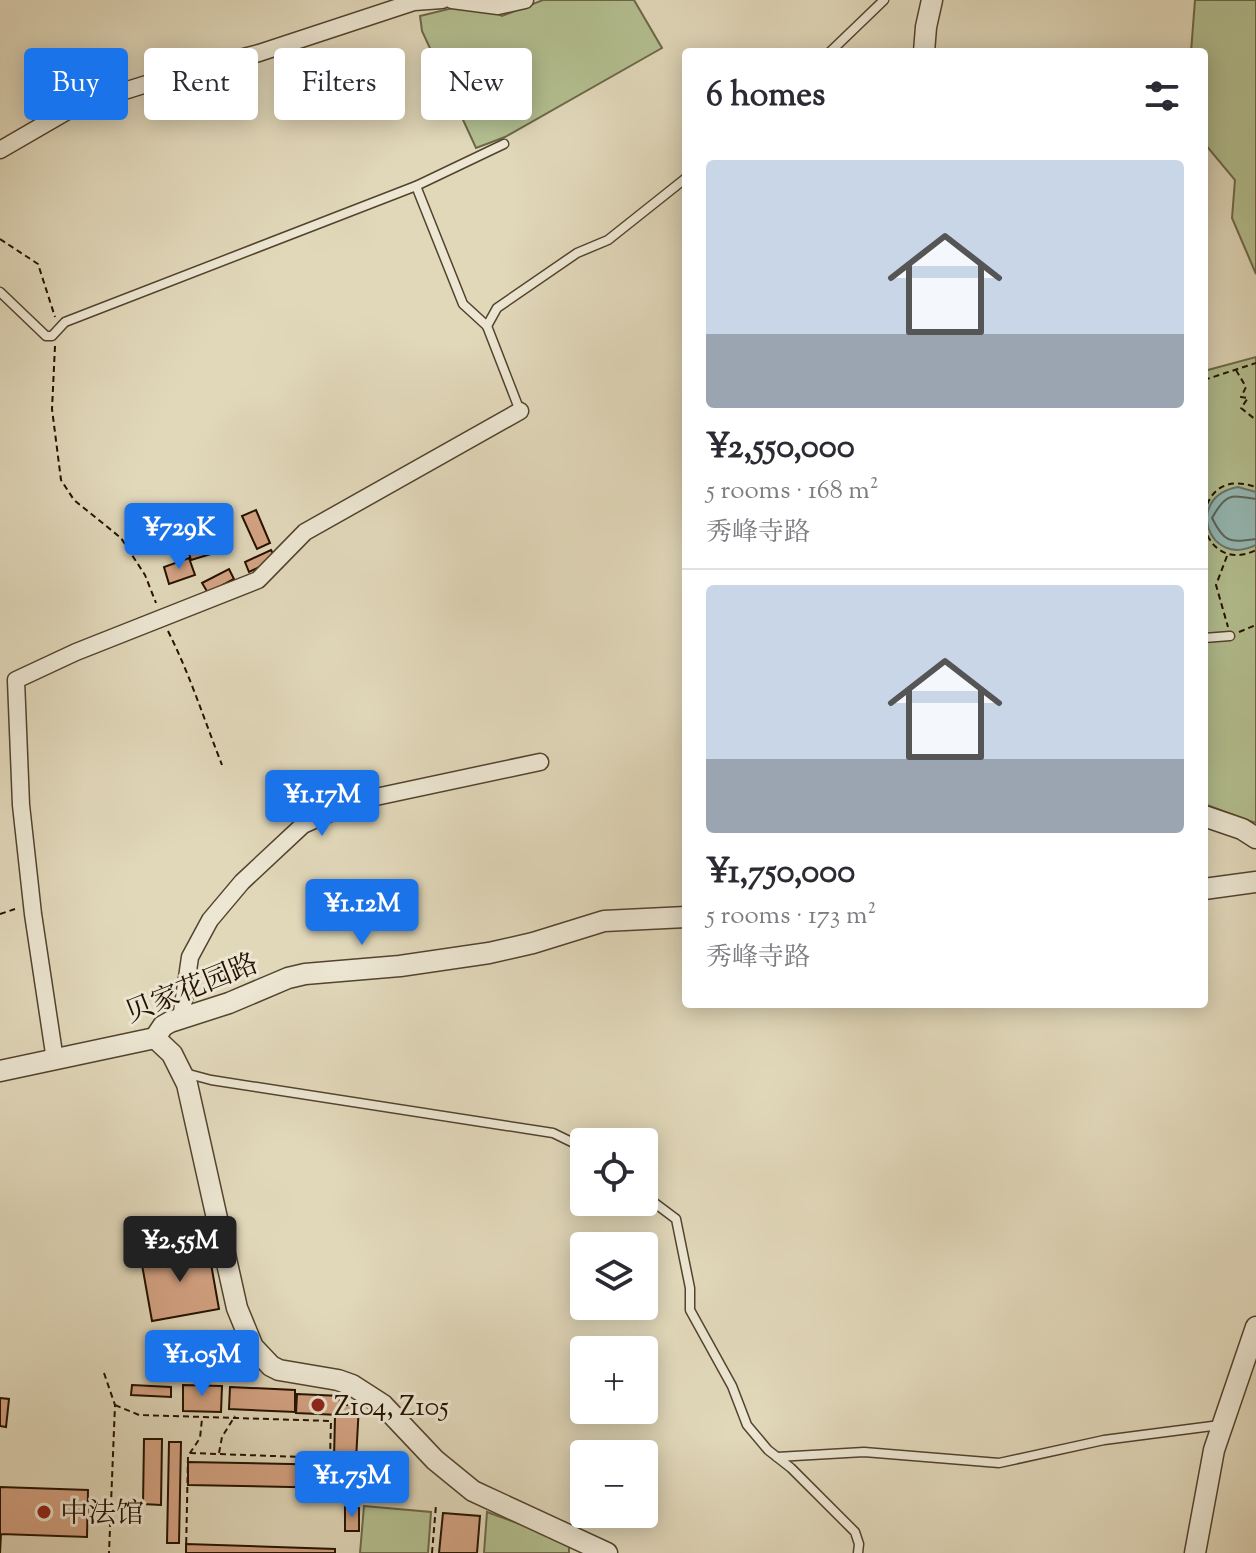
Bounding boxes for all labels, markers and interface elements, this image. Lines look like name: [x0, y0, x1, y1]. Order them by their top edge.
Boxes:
chip: Buy: [24, 48, 128, 120]
chip: Rent: [144, 48, 258, 120]
chip: Filters: [274, 48, 405, 120]
chip: New: [421, 48, 532, 120]
text: 6 homes: [706, 72, 825, 121]
icon: filters: [1140, 74, 1184, 118]
icon: home: [873, 212, 1017, 356]
text: ¥2,550,000: [706, 424, 855, 473]
text: 5 rooms · 168 m²: [706, 473, 879, 510]
pin: ¥729K: [123, 503, 235, 571]
text: ¥729K: [142, 510, 216, 547]
text: 秀峰寺路: [706, 515, 810, 552]
icon: home: [873, 637, 1017, 781]
pin: ¥1.17M: [257, 770, 387, 838]
text: ¥1.17M: [283, 777, 361, 814]
text: ¥1,750,000: [706, 849, 855, 898]
pin: ¥1.12M: [297, 879, 427, 947]
text: ¥1.12M: [323, 886, 401, 923]
text: 5 rooms · 173 m²: [706, 898, 876, 935]
text: 秀峰寺路: [706, 940, 810, 977]
street label: 贝家花园路: [120, 945, 265, 1035]
map controls: [570, 1128, 658, 1528]
button: locate: [570, 1128, 658, 1216]
pin: ¥2.55M: [115, 1216, 245, 1284]
text: ¥2.55M: [141, 1223, 219, 1260]
button: layers: [570, 1232, 658, 1320]
pin: ¥1.05M: [137, 1330, 267, 1398]
button: +: [570, 1336, 658, 1424]
text: ¥1.05M: [163, 1337, 241, 1374]
place label: Z104, Z105: [334, 1388, 449, 1428]
marker: Z104, Z105: [309, 1396, 327, 1414]
button: −: [570, 1440, 658, 1528]
pin: ¥1.75M: [287, 1451, 417, 1519]
text: ¥1.75M: [313, 1458, 391, 1495]
place label: 中法馆: [60, 1495, 144, 1535]
marker: 中法馆: [35, 1503, 53, 1521]

